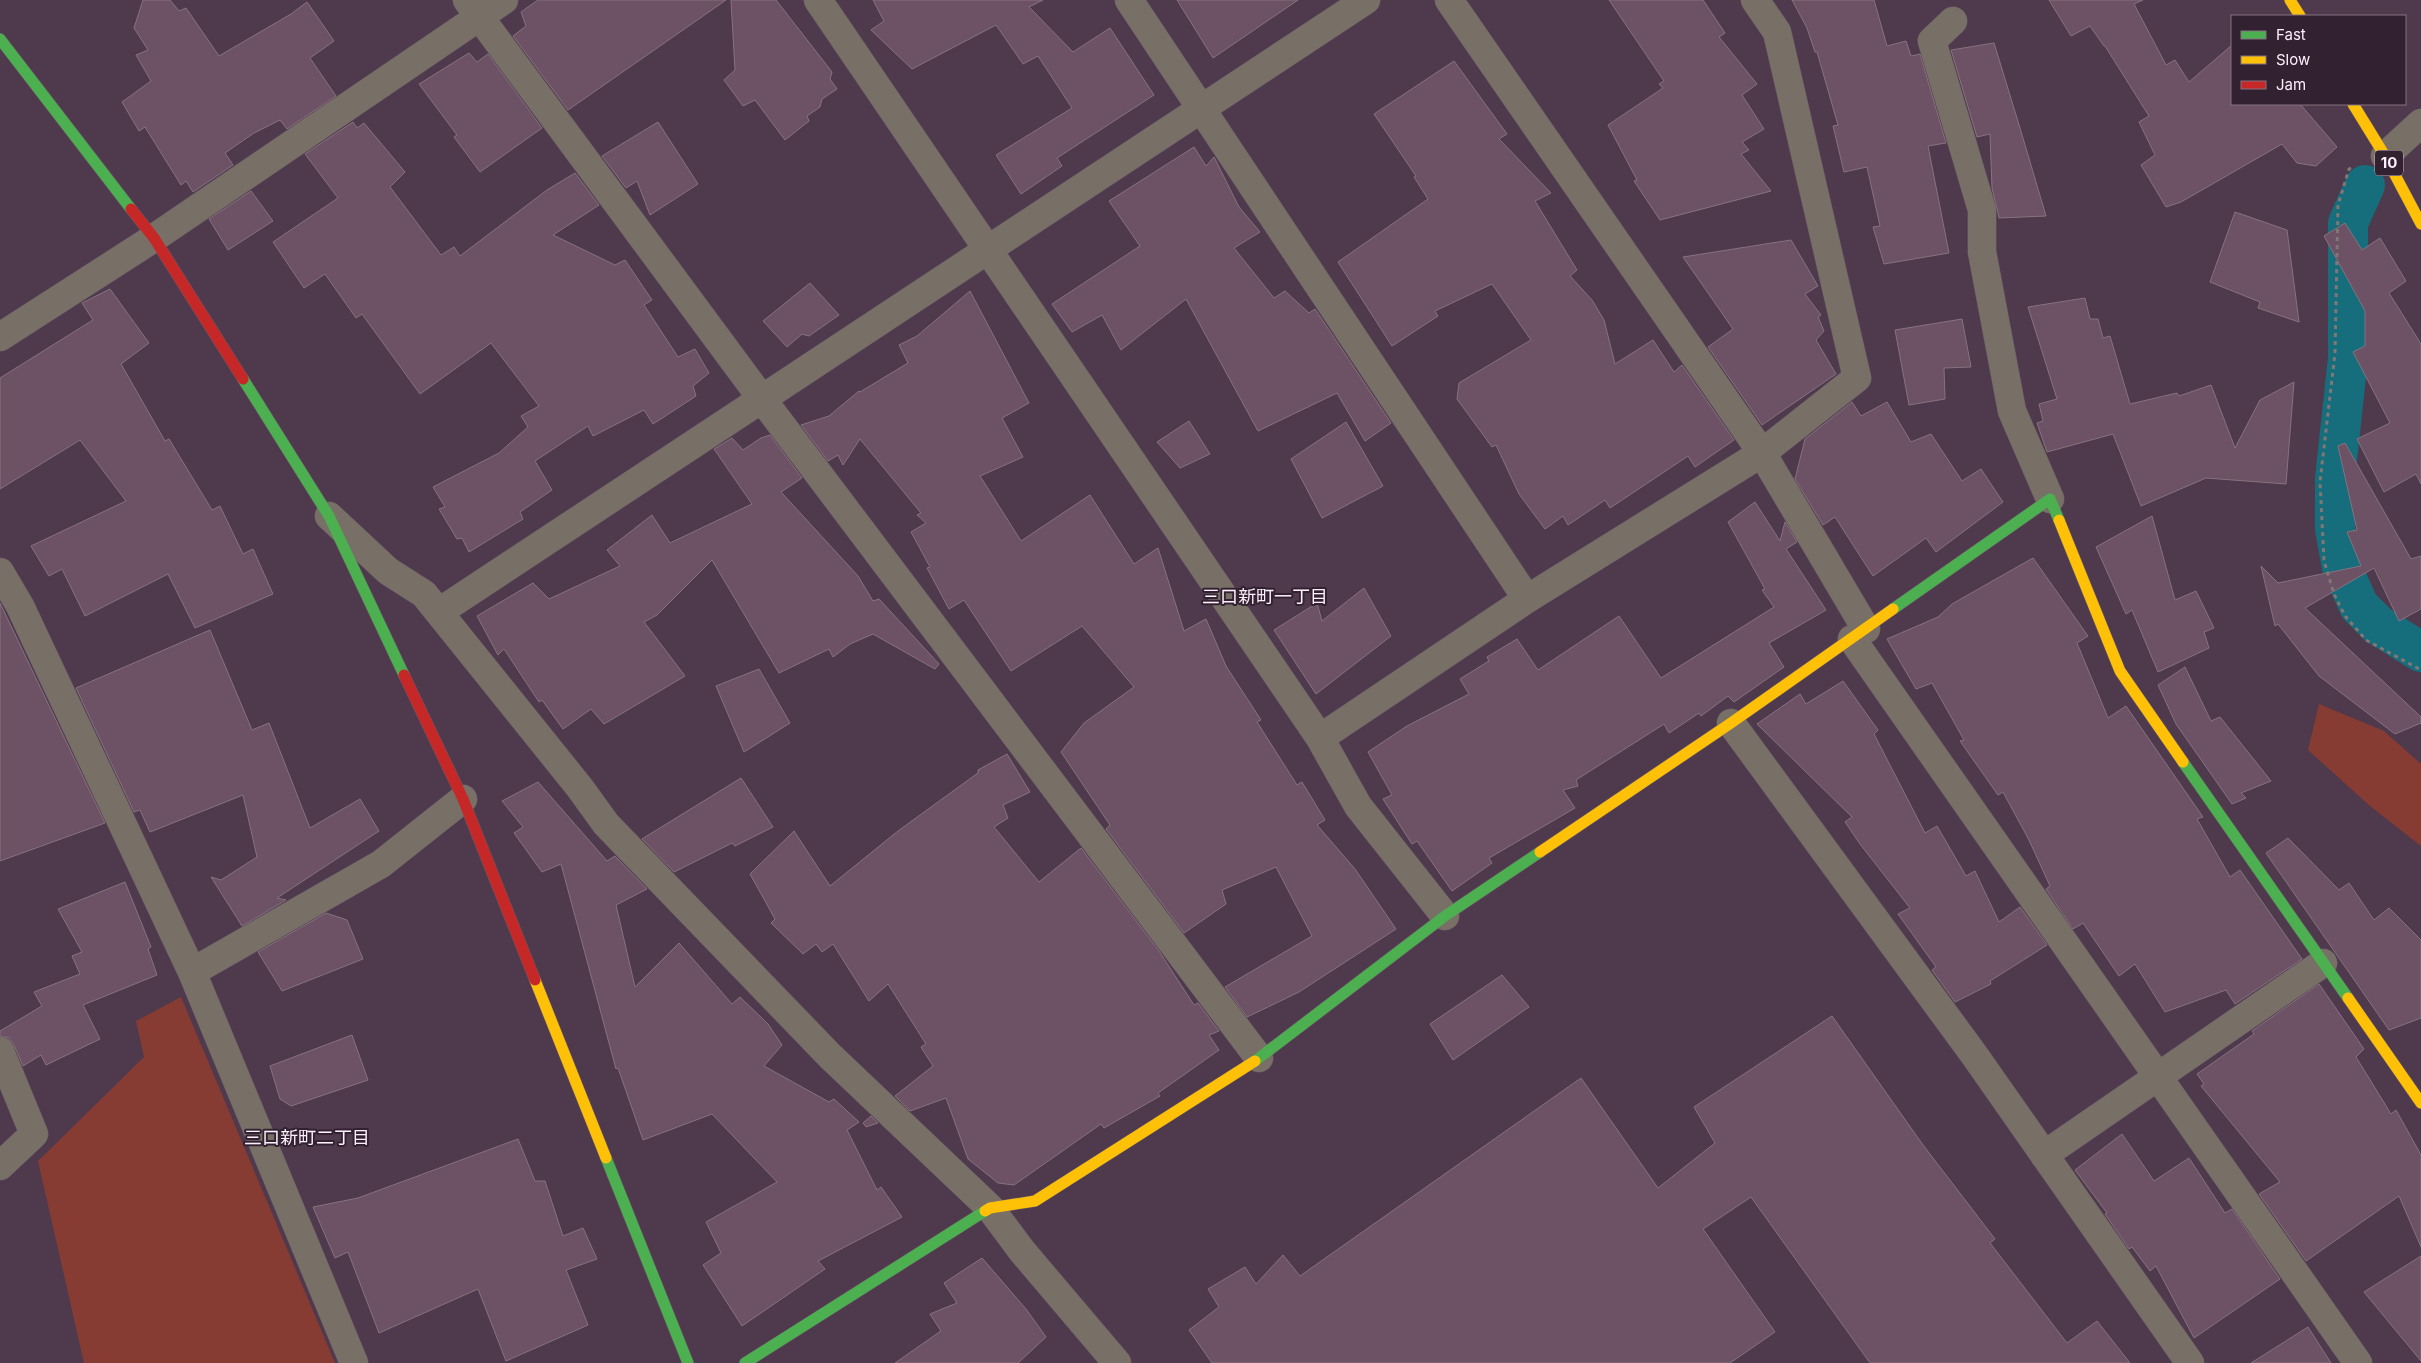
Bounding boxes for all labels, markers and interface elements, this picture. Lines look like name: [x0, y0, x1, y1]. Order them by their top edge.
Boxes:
legend: [2231, 15, 2406, 105]
text: Fast: [2276, 25, 2306, 44]
text: Slow: [2276, 50, 2310, 69]
text: Jam: [2276, 75, 2306, 94]
road number: 10: [2375, 150, 2403, 176]
district label: 三口新町一丁目: [1202, 586, 1328, 607]
district label: 三口新町二丁目: [244, 1127, 370, 1148]

